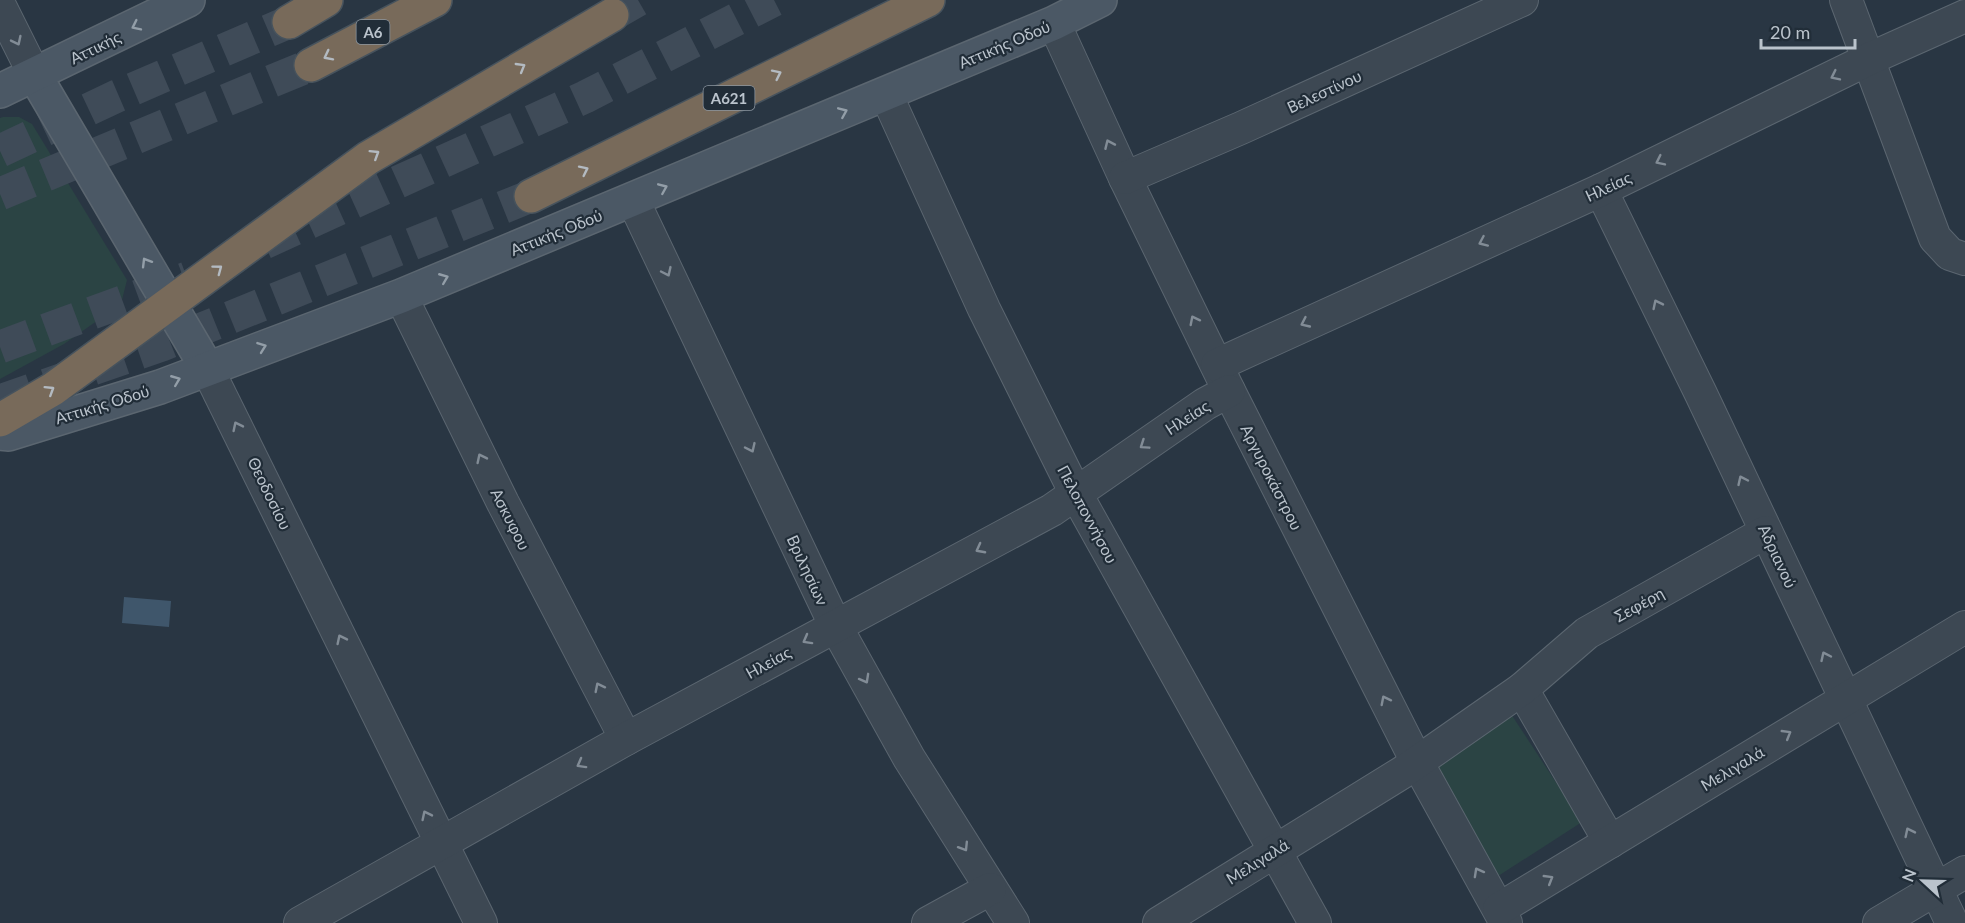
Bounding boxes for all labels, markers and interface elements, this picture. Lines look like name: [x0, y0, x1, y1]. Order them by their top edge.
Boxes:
scale bar: [1761, 12, 1856, 50]
street label: Αττικής Οδού: [955, 16, 1053, 72]
one-way arrow: [132, 19, 142, 30]
road number: Α6: [356, 20, 389, 44]
text: 20 m: [1770, 21, 1810, 43]
street label: Αττικής: [67, 26, 124, 67]
one-way arrow: [10, 34, 22, 45]
one-way arrow: [323, 49, 334, 60]
one-way arrow: [515, 63, 525, 75]
street label: Βελεστίνου: [1284, 65, 1364, 117]
one-way arrow: [1831, 68, 1842, 80]
one-way arrow: [771, 70, 782, 82]
road number: Α621: [704, 86, 754, 110]
one-way arrow: [836, 107, 847, 119]
one-way arrow: [1105, 139, 1117, 150]
one-way arrow: [369, 150, 379, 162]
one-way arrow: [1656, 154, 1666, 165]
one-way arrow: [577, 166, 588, 177]
street label: Ηλείας: [1582, 167, 1635, 205]
one-way arrow: [657, 183, 668, 195]
street label: Αττικής Οδού: [507, 205, 605, 259]
one-way arrow: [1478, 235, 1489, 247]
one-way arrow: [142, 258, 154, 268]
one-way arrow: [211, 266, 222, 277]
one-way arrow: [660, 266, 672, 277]
one-way arrow: [438, 273, 449, 285]
one-way arrow: [1653, 300, 1664, 311]
one-way arrow: [1190, 315, 1201, 326]
one-way arrow: [1301, 315, 1312, 327]
one-way arrow: [256, 342, 266, 355]
one-way arrow: [170, 375, 181, 387]
street label: Αττικής Οδού: [53, 381, 151, 427]
one-way arrow: [44, 386, 54, 398]
street label: Ηλείας: [1161, 395, 1213, 438]
street label: Αργυροκάστρου: [1237, 421, 1307, 533]
one-way arrow: [233, 422, 244, 433]
one-way arrow: [1140, 438, 1151, 449]
one-way arrow: [743, 442, 755, 453]
street label: Θεοδοσίου: [244, 454, 296, 532]
one-way arrow: [476, 454, 488, 465]
street label: Πελοποννήσου: [1054, 462, 1122, 566]
one-way arrow: [1737, 475, 1749, 486]
street label: Ασκυφου: [487, 485, 535, 553]
street label: Αδριανού: [1755, 521, 1801, 591]
street label: Βριλησίων: [783, 532, 833, 608]
one-way arrow: [975, 542, 986, 553]
street label: Σεφέρη: [1611, 583, 1667, 625]
one-way arrow: [803, 633, 813, 644]
one-way arrow: [336, 635, 348, 646]
street label: Ηλείας: [742, 642, 794, 682]
one-way arrow: [1820, 652, 1832, 663]
one-way arrow: [858, 673, 869, 683]
one-way arrow: [595, 683, 606, 694]
one-way arrow: [1381, 695, 1393, 706]
one-way arrow: [1781, 730, 1791, 742]
street label: Μελιγαλά: [1697, 741, 1767, 794]
one-way arrow: [577, 757, 587, 769]
one-way arrow: [422, 810, 434, 821]
one-way arrow: [1904, 828, 1916, 839]
street label: Μελιγαλά: [1222, 834, 1292, 888]
one-way arrow: [957, 841, 969, 851]
north arrow: [1893, 851, 1953, 911]
text: N: [1898, 866, 1920, 884]
one-way arrow: [1474, 868, 1485, 878]
one-way arrow: [1543, 875, 1553, 886]

